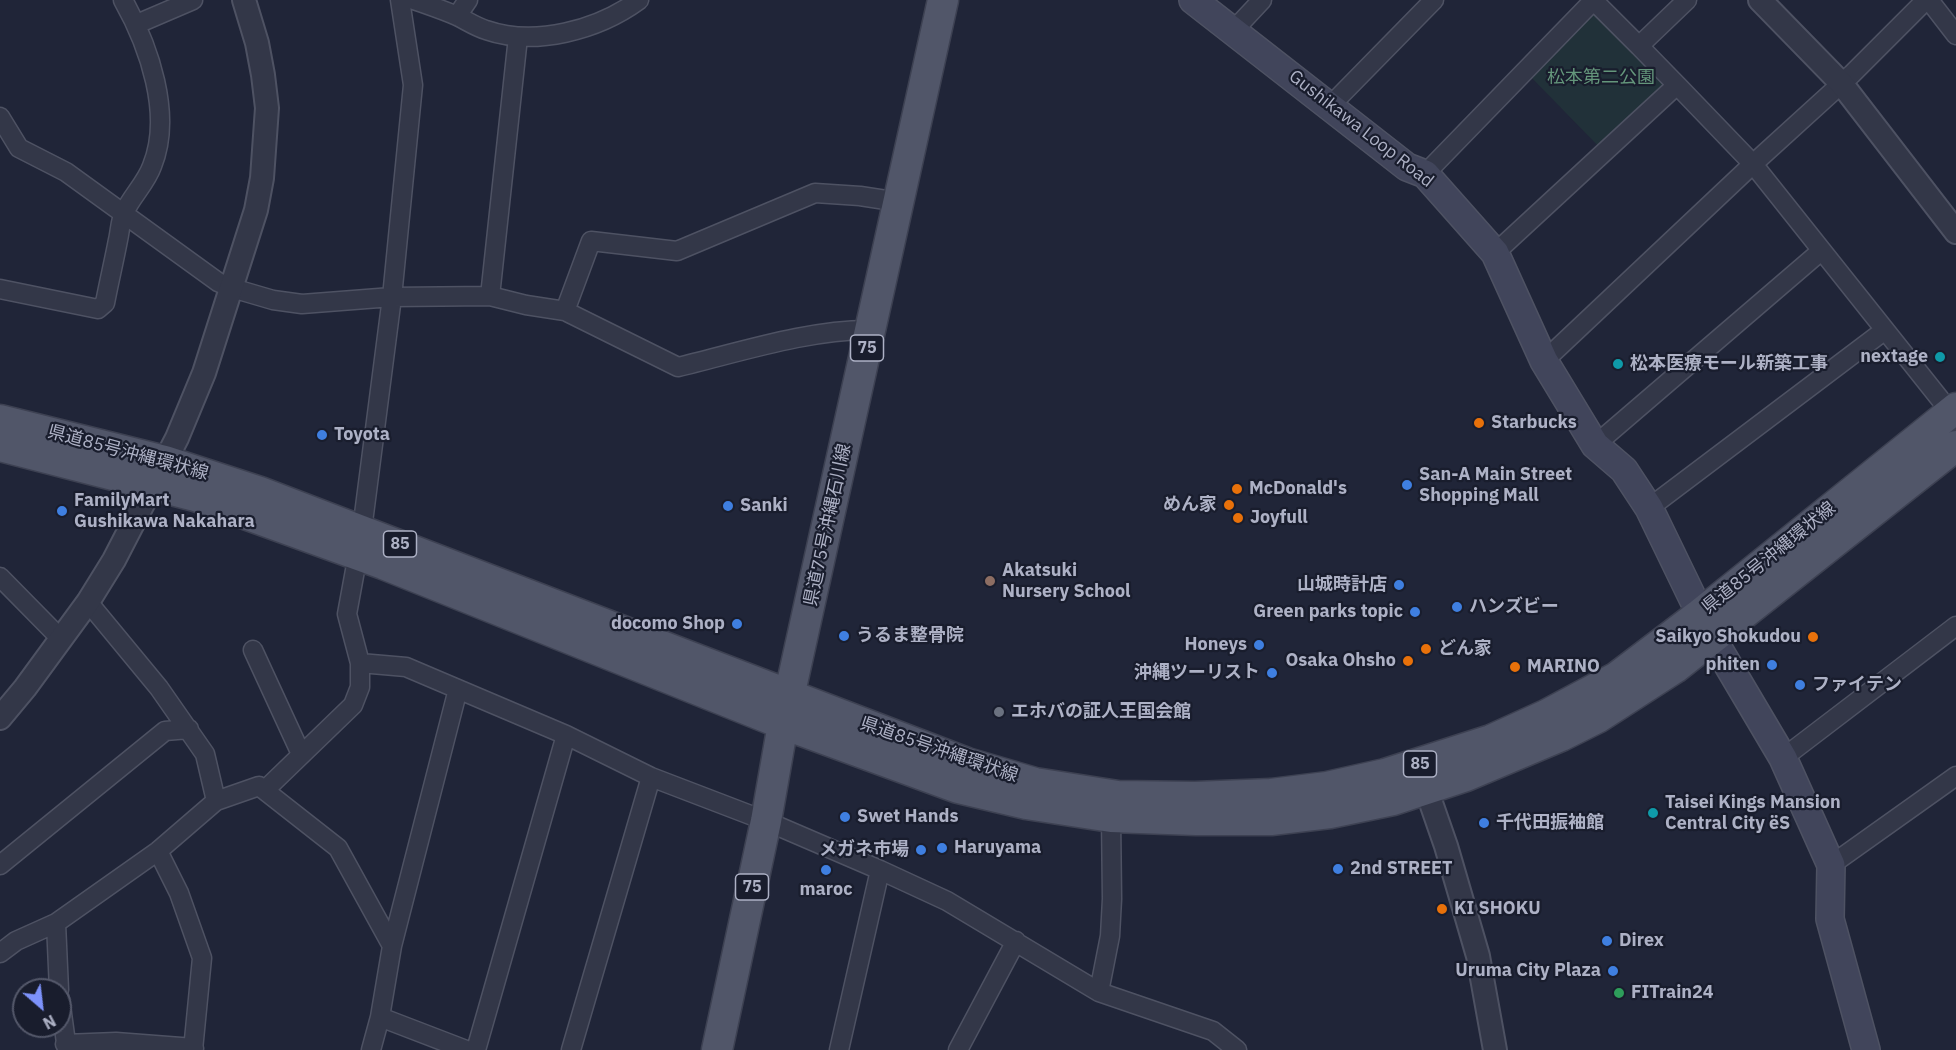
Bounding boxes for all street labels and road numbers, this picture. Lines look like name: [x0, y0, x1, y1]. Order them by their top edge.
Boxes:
street label: Gushikawa Loop Road: [1284, 66, 1438, 192]
road number: 75: [850, 335, 884, 361]
street label: 県道85号沖縄環状線: [45, 421, 211, 485]
street label: 県道75号沖縄石川線: [800, 442, 856, 608]
street label: 県道85号沖縄環状線: [1698, 497, 1840, 619]
road number: 85: [384, 531, 416, 557]
street label: 県道85号沖縄環状線: [857, 713, 1021, 787]
road number: 85: [1404, 751, 1436, 777]
road number: 75: [736, 874, 768, 900]

